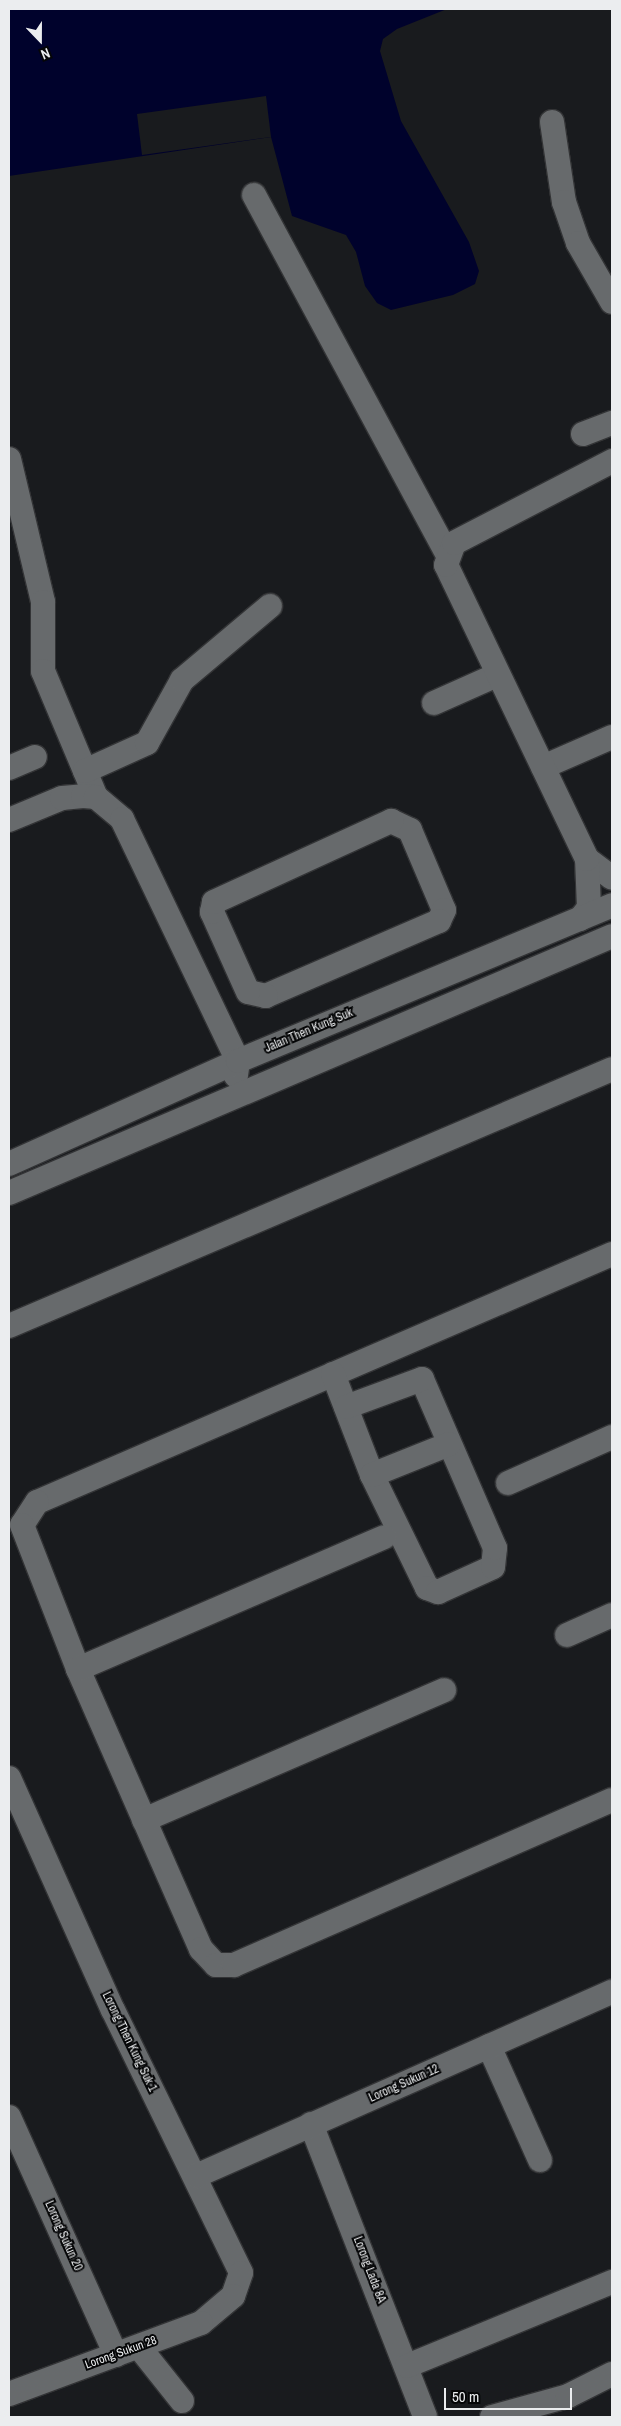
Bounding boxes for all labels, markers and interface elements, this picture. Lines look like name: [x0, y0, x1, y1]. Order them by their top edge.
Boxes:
north arrow: [15, 15, 65, 65]
text: N: [38, 44, 53, 64]
street label: Jalan Then Kung Suk: [263, 1006, 355, 1056]
street label: Lorong Then Kung Suk 1: [99, 1990, 159, 2094]
street label: Lorong Sukun 12: [367, 2062, 441, 2106]
street label: Lorong Sukun 20: [41, 2199, 85, 2273]
street label: Lorong Lada 8A: [350, 2235, 388, 2305]
street label: Lorong Sukun 28: [83, 2333, 159, 2373]
scale bar: [446, 2378, 574, 2410]
text: 50 m: [452, 2386, 479, 2407]

